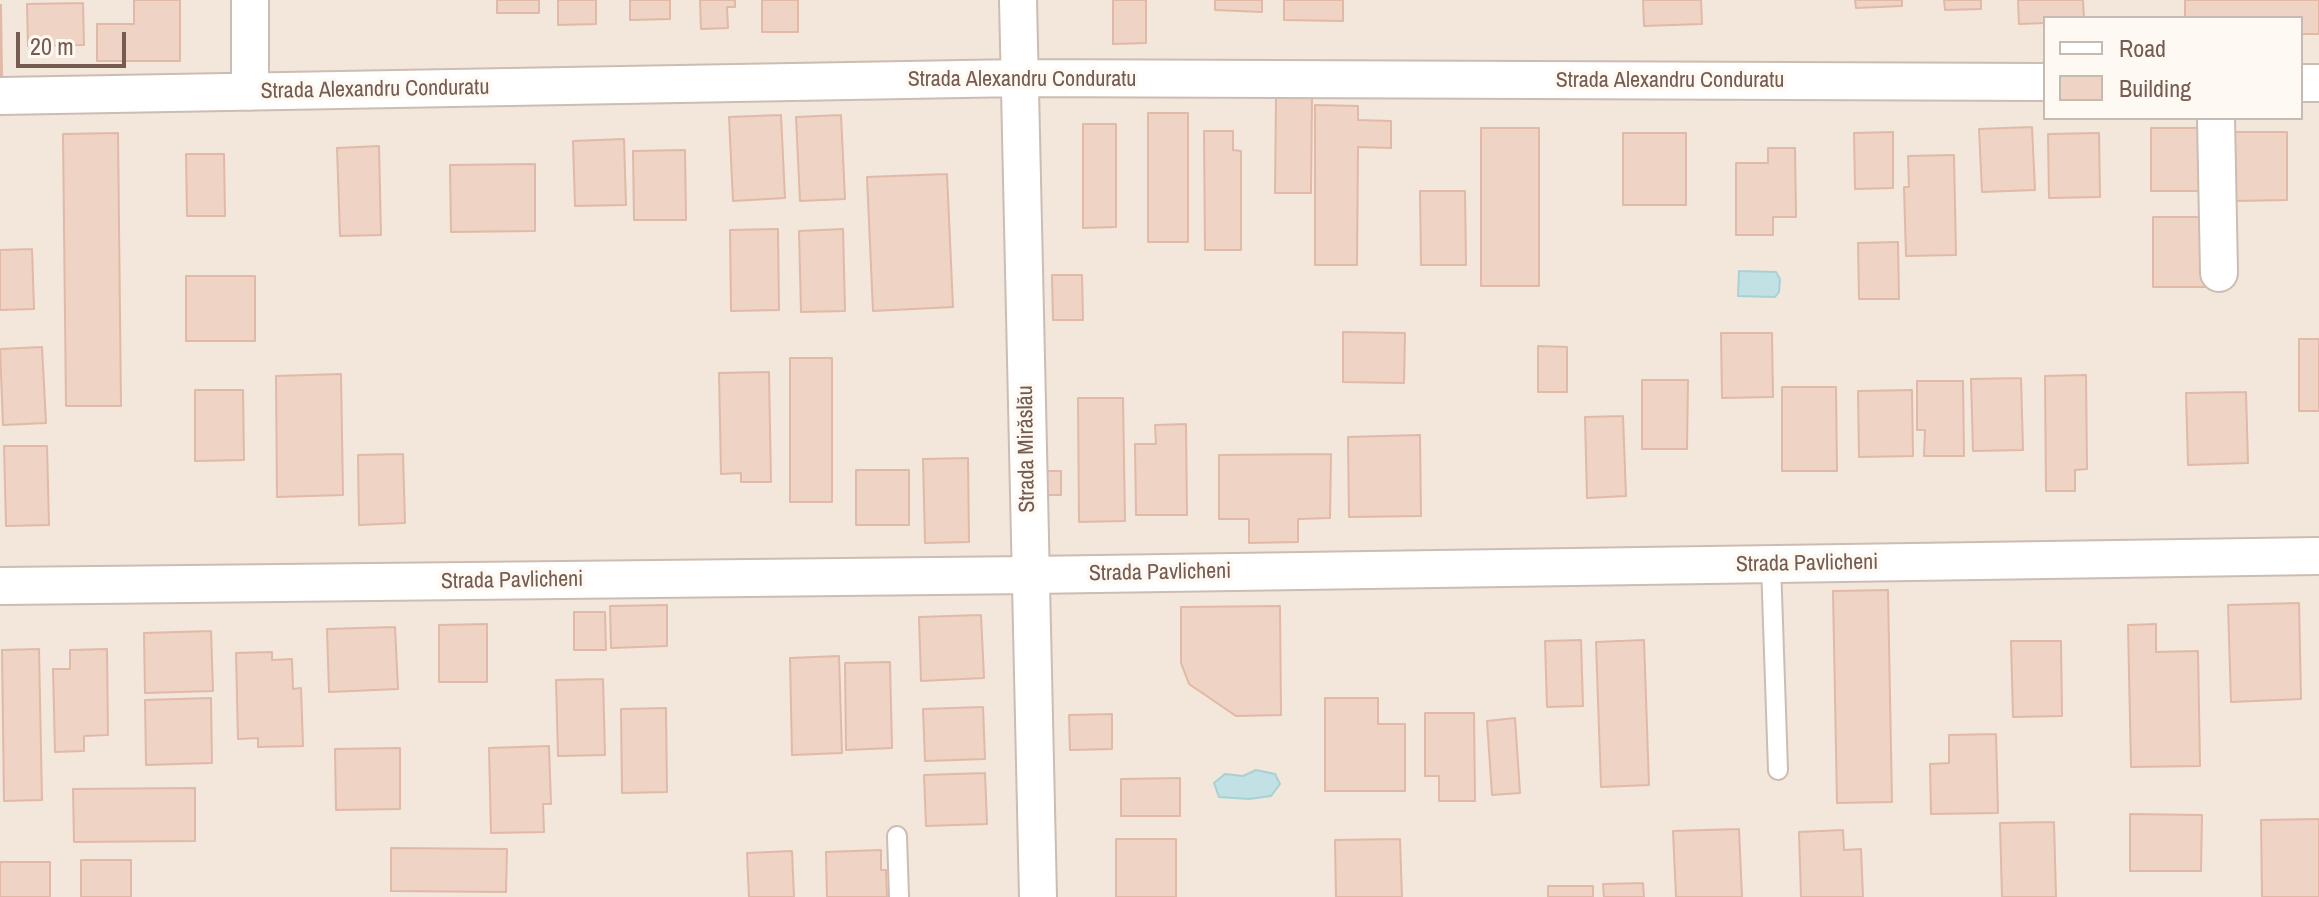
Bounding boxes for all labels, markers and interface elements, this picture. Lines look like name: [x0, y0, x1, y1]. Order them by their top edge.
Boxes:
scale bar: [20, 16, 130, 66]
legend: [2043, 16, 2303, 120]
text: 20 m: [30, 30, 74, 62]
text: Road: [2119, 32, 2166, 64]
street label: Strada Alexandru Conduratu: [908, 67, 1136, 93]
street label: Strada Alexandru Conduratu: [1556, 68, 1784, 94]
text: Building: [2119, 72, 2191, 104]
street label: Strada Alexandru Conduratu: [260, 75, 490, 105]
street label: Strada Mirăslău: [1013, 385, 1041, 513]
street label: Strada Pavlicheni: [1736, 550, 1878, 578]
street label: Strada Pavlicheni: [1089, 559, 1231, 587]
street label: Strada Pavlicheni: [441, 567, 583, 595]

